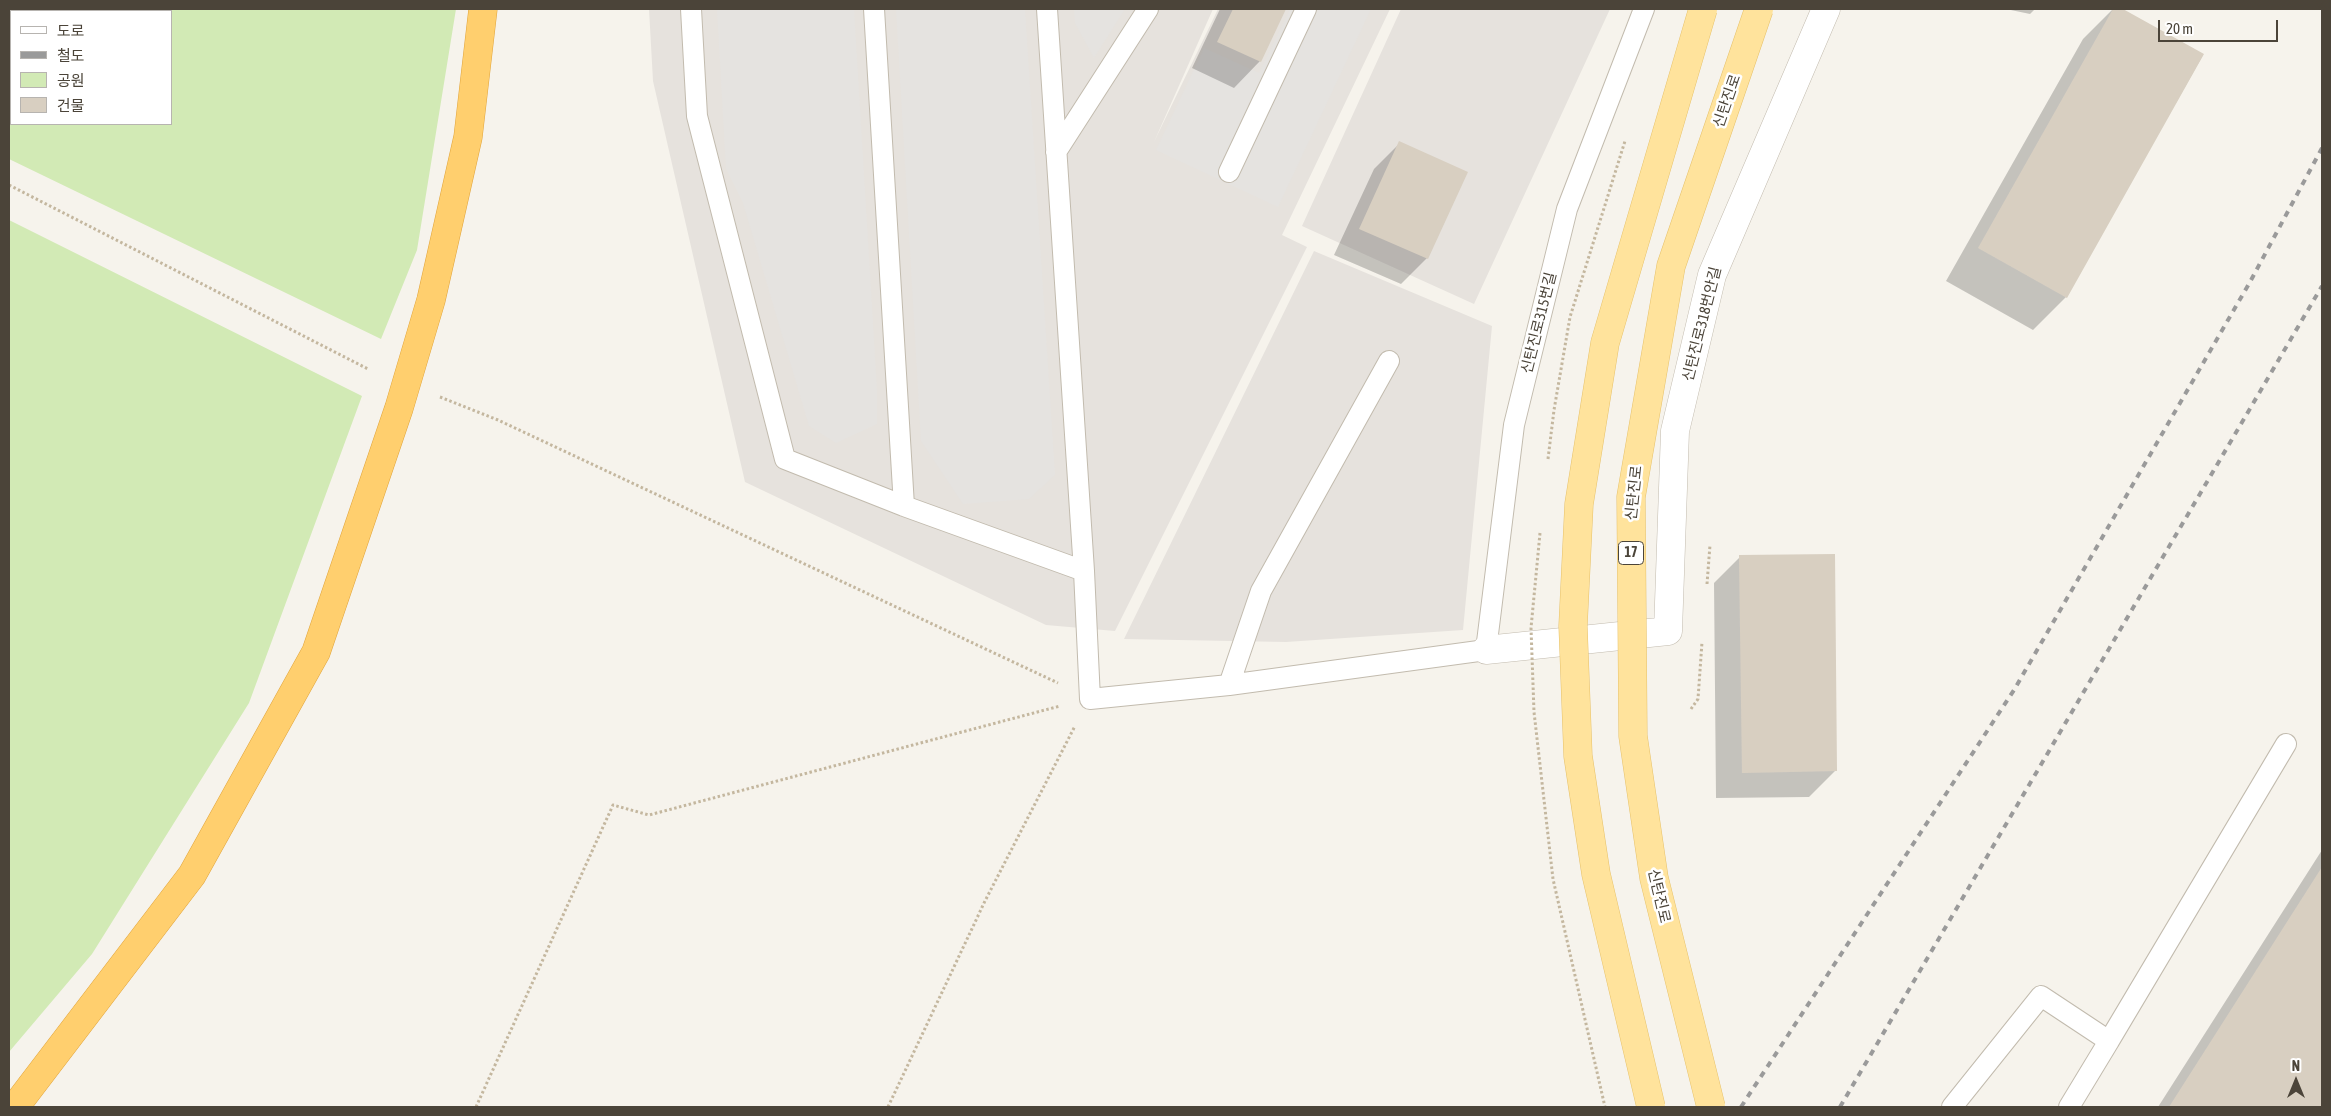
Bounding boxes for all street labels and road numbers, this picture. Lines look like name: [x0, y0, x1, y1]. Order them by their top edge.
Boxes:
street label: 신탄진로: [1710, 72, 1744, 130]
street label: 신탄진로318번안길: [1679, 265, 1725, 383]
street label: 신탄진로315번길: [1518, 270, 1560, 376]
street label: 신탄진로: [1622, 465, 1646, 521]
road number: 17: [1618, 542, 1644, 564]
street label: 신탄진로: [1644, 867, 1674, 925]

